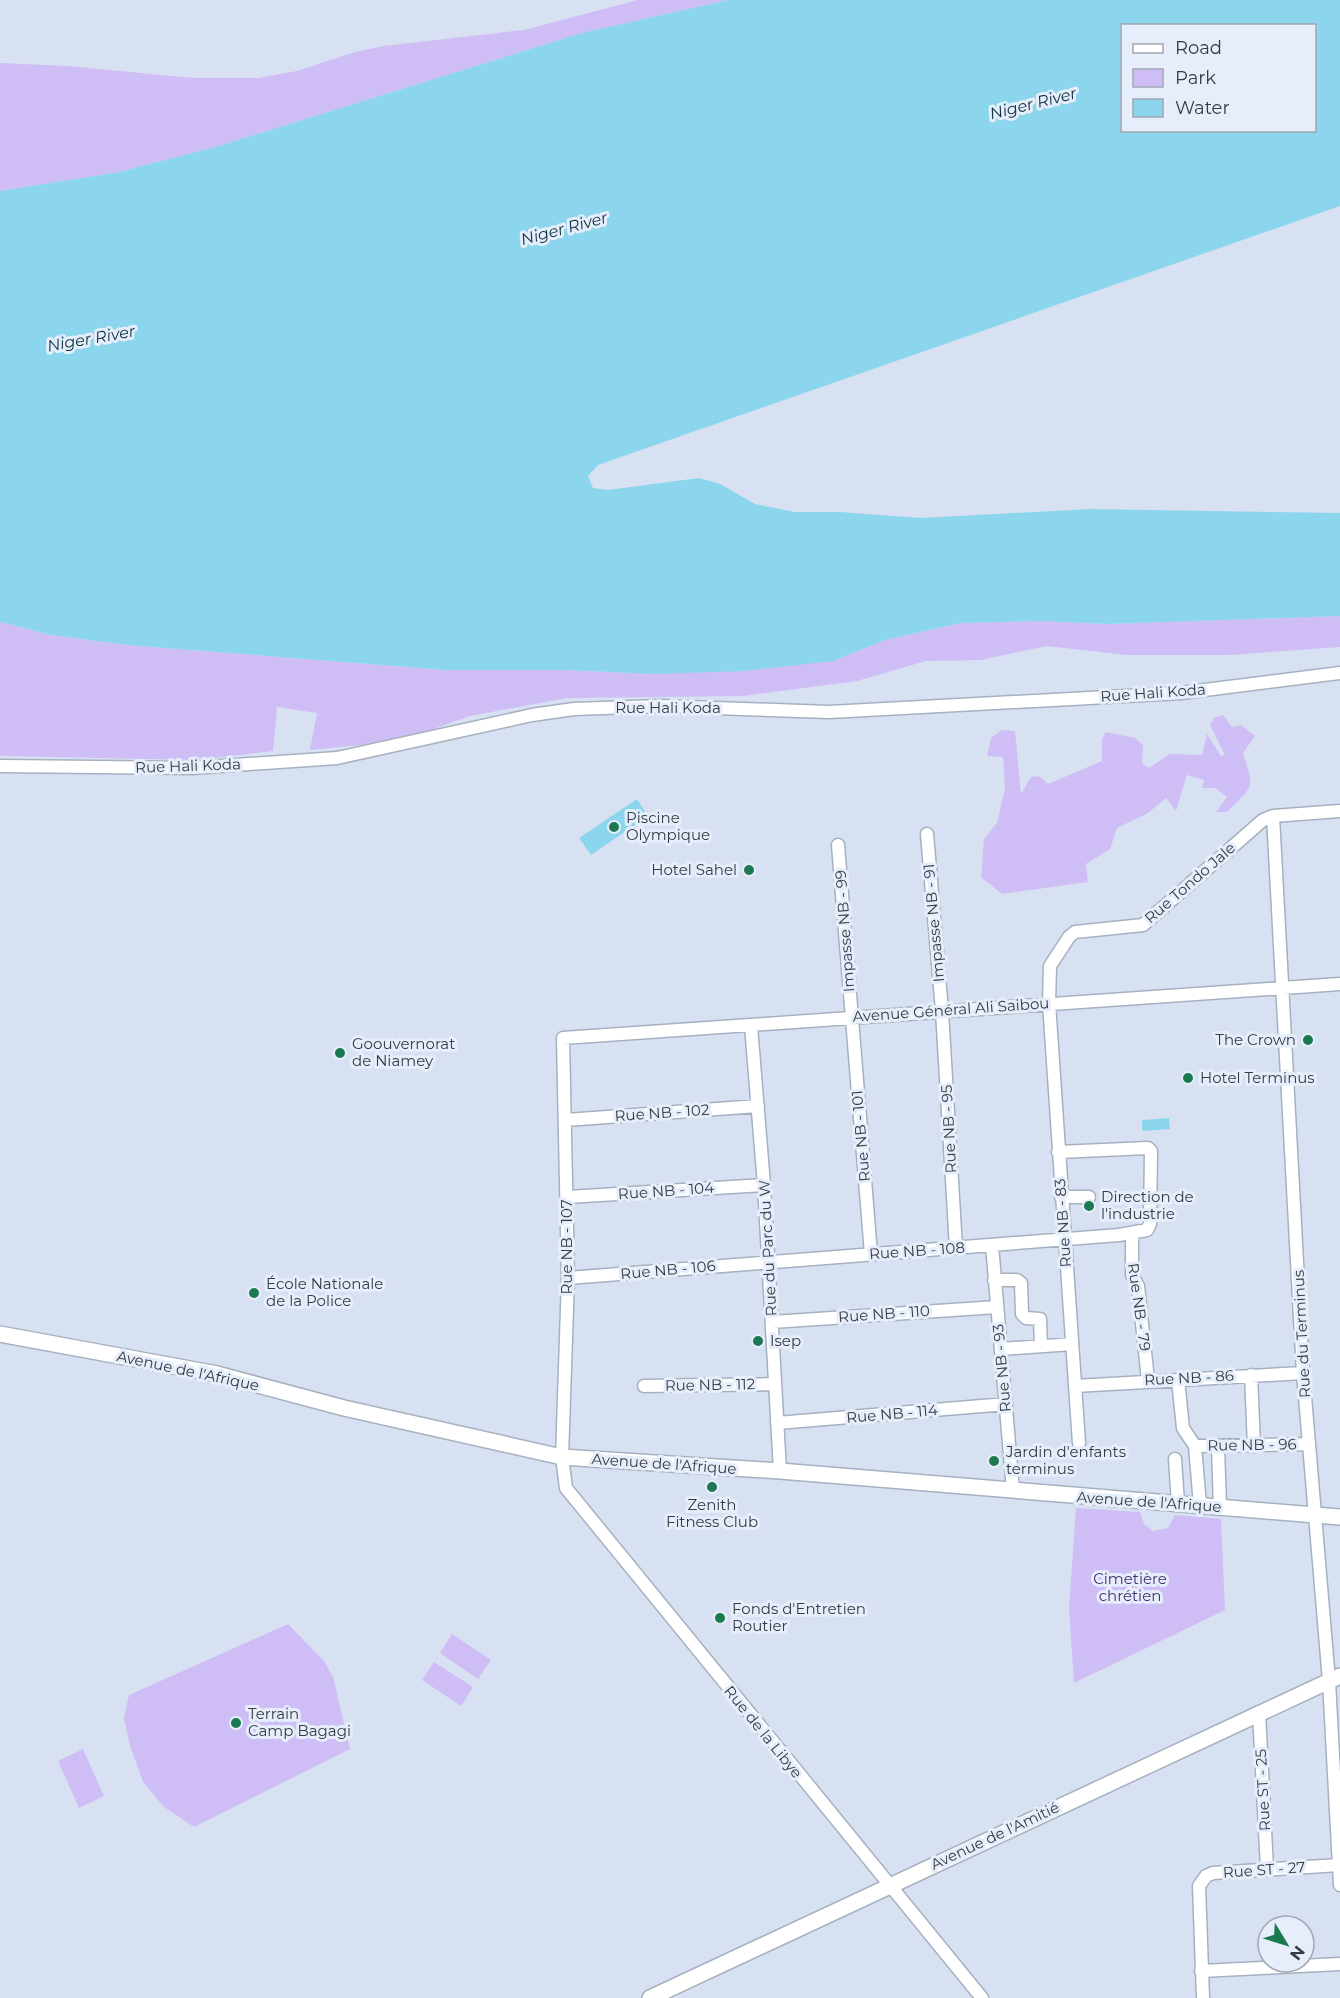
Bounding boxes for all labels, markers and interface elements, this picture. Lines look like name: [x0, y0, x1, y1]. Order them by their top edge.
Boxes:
legend: [1121, 24, 1316, 132]
text: Road: [1175, 37, 1222, 59]
text: Park: [1175, 67, 1216, 89]
water label: Niger River: [988, 83, 1079, 123]
text: Water: [1175, 97, 1230, 119]
water label: Niger River: [519, 208, 610, 249]
water label: Niger River: [46, 321, 137, 356]
street label: Rue Hali Koda: [1100, 679, 1206, 706]
street label: Rue Hali Koda: [615, 698, 721, 717]
street label: Rue Hali Koda: [135, 754, 241, 777]
place label: Piscine Olympique: [626, 808, 710, 844]
marker: Piscine Olympique: [607, 820, 621, 834]
street label: Rue Tondo Jale: [1140, 838, 1239, 927]
place label: Hotel Sahel: [651, 860, 737, 879]
marker: Hotel Sahel: [742, 863, 756, 877]
street label: Impasse NB - 91: [919, 863, 948, 983]
street label: Impasse NB - 99: [831, 869, 858, 993]
street label: Avenue Général Ali Saibou: [852, 993, 1050, 1026]
place label: The Crown: [1215, 1030, 1296, 1049]
marker: The Crown: [1301, 1033, 1315, 1047]
place label: Goouvernorat de Niamey: [352, 1034, 455, 1070]
marker: Goouvernorat de Niamey: [333, 1046, 347, 1060]
place label: Hotel Terminus: [1200, 1068, 1315, 1087]
marker: Hotel Terminus: [1181, 1071, 1195, 1085]
street label: Rue NB - 95: [937, 1084, 960, 1174]
street label: Rue NB - 101: [847, 1089, 874, 1183]
street label: Rue NB - 102: [614, 1100, 710, 1125]
street label: Rue NB - 104: [617, 1178, 715, 1203]
street label: Rue NB - 83: [1050, 1178, 1075, 1268]
street label: Rue du Parc du W: [754, 1179, 781, 1317]
place label: Direction de l'industrie: [1101, 1187, 1194, 1223]
street label: Rue NB - 107: [557, 1199, 576, 1295]
marker: Direction de l'industrie: [1082, 1199, 1096, 1213]
street label: Rue NB - 108: [868, 1238, 965, 1263]
street label: Rue NB - 106: [620, 1256, 716, 1283]
street label: Rue NB - 79: [1124, 1262, 1155, 1352]
street label: Rue du Terminus: [1289, 1269, 1314, 1399]
place label: École Nationale de la Police: [266, 1274, 383, 1310]
marker: École Nationale de la Police: [247, 1286, 261, 1300]
street label: Rue NB - 110: [838, 1301, 930, 1326]
street label: Rue NB - 93: [988, 1323, 1015, 1413]
place label: Isep: [770, 1331, 801, 1350]
marker: Isep: [751, 1334, 765, 1348]
street label: Avenue de l'Afrique: [115, 1346, 261, 1395]
street label: Rue NB - 86: [1144, 1366, 1234, 1389]
street label: Rue NB - 112: [665, 1374, 755, 1395]
street label: Rue NB - 114: [845, 1400, 939, 1427]
street label: Rue NB - 96: [1207, 1434, 1297, 1455]
place label: Jardin d'enfants terminus: [1005, 1442, 1126, 1478]
street label: Avenue de l'Afrique: [591, 1449, 737, 1478]
marker: Jardin d'enfants terminus: [987, 1454, 1001, 1468]
marker: Zenith Fitness Club: [705, 1480, 719, 1494]
street label: Avenue de l'Afrique: [1076, 1487, 1222, 1516]
place label: Zenith Fitness Club: [666, 1495, 758, 1531]
park label: Cimetière chrétien: [1093, 1569, 1167, 1605]
place label: Fonds d'Entretien Routier: [732, 1599, 866, 1635]
marker: Fonds d'Entretien Routier: [713, 1611, 727, 1625]
street label: Rue de la Libye: [720, 1682, 807, 1782]
place label: Terrain Camp Bagagi: [248, 1704, 351, 1740]
marker: Terrain Camp Bagagi: [229, 1716, 243, 1730]
street label: Rue ST - 25: [1251, 1748, 1274, 1832]
street label: Avenue de l'Amitié: [927, 1797, 1062, 1874]
street label: Rue ST - 27: [1222, 1857, 1306, 1882]
north arrow: [1256, 1914, 1316, 1974]
text: N: [1286, 1942, 1309, 1964]

